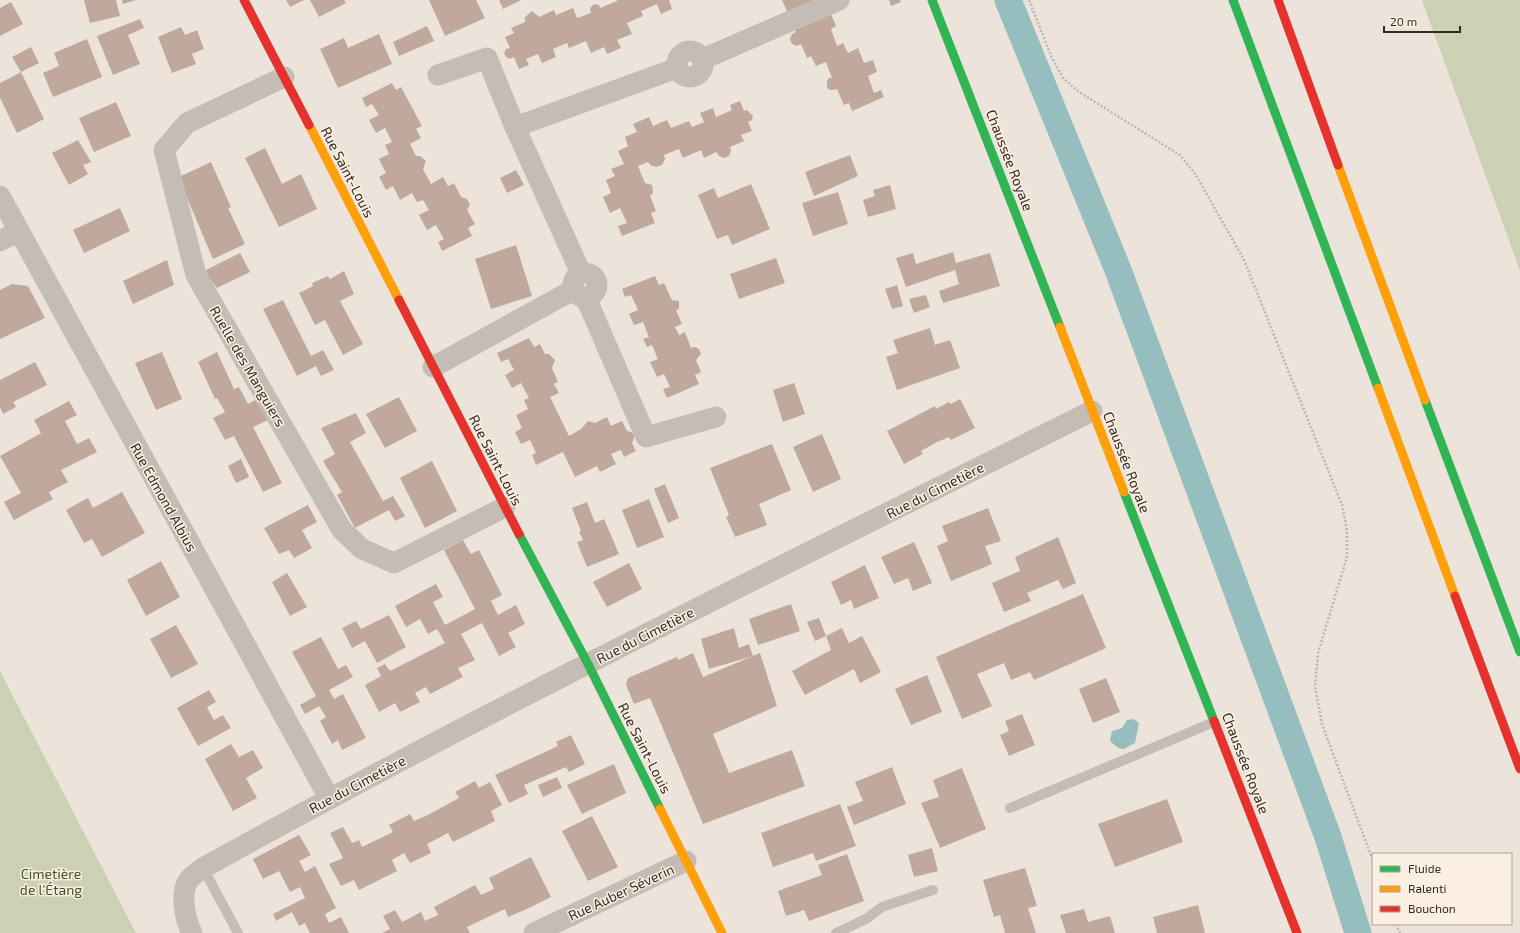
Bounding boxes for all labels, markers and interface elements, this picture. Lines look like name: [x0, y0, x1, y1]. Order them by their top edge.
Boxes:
scale bar: [1384, 8, 1460, 34]
text: 20 m: [1390, 14, 1417, 28]
street label: Chaussée Royale: [983, 107, 1037, 213]
street label: Rue Saint-Louis: [318, 124, 378, 220]
street label: Ruelle des Manguiers: [207, 303, 289, 429]
street label: Chaussée Royale: [1100, 409, 1154, 515]
street label: Rue Saint-Louis: [466, 412, 526, 508]
street label: Rue Edmond Albius: [127, 440, 201, 554]
street label: Rue du Cimetière: [884, 458, 986, 522]
street label: Rue du Cimetière: [594, 603, 696, 667]
street label: Rue Saint-Louis: [615, 700, 675, 796]
street label: Chaussée Royale: [1219, 710, 1273, 816]
street label: Rue du Cimetière: [306, 751, 408, 817]
legend: [1372, 853, 1512, 925]
street label: Rue Auber Séverin: [565, 860, 677, 924]
text: Fluide: [1408, 861, 1441, 875]
park label: Cimetière de l'Étang: [20, 865, 82, 898]
text: Ralenti: [1408, 881, 1447, 895]
text: Bouchon: [1408, 901, 1456, 915]

